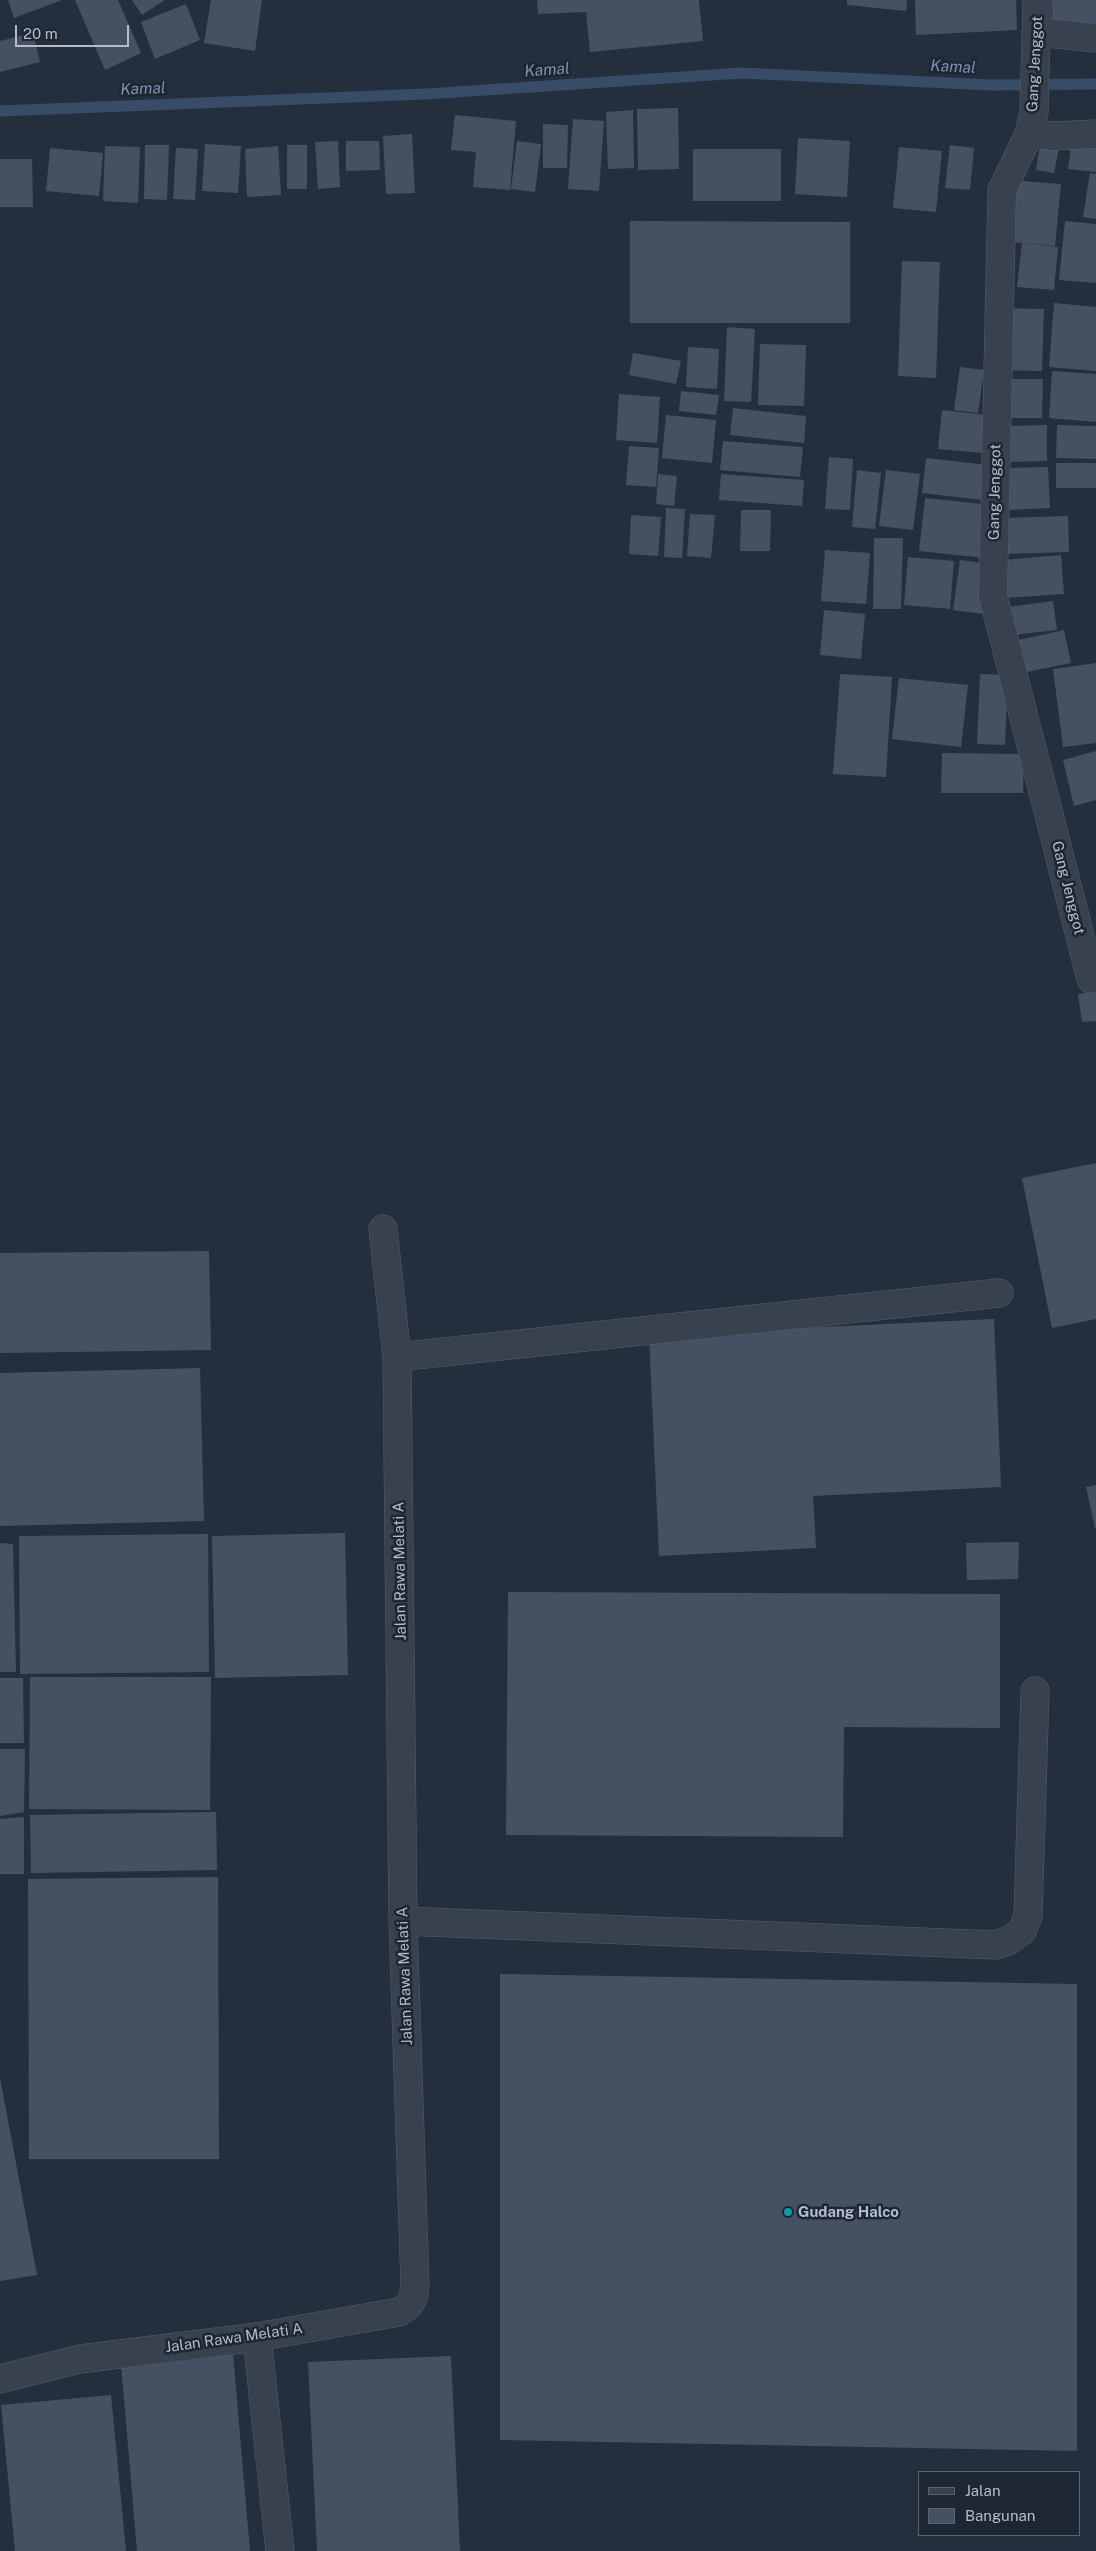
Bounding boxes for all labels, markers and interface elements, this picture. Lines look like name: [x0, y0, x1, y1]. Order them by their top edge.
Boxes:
scale bar: [18, 15, 131, 47]
street label: Gang Jenggot: [1023, 16, 1047, 112]
text: 20 m: [23, 25, 58, 42]
water label: Kamal: [930, 56, 976, 78]
water label: Kamal: [524, 59, 570, 81]
water label: Kamal: [120, 79, 166, 99]
street label: Gang Jenggot: [985, 444, 1005, 540]
street label: Gang Jenggot: [1048, 839, 1088, 937]
street label: Jalan Rawa Melati A: [390, 1502, 410, 1640]
street label: Jalan Rawa Melati A: [394, 1906, 416, 2046]
place label: Gudang Halco: [798, 2203, 899, 2221]
marker: Gudang Halco: [782, 2206, 794, 2218]
street label: Jalan Rawa Melati A: [164, 2319, 304, 2357]
legend: [918, 2471, 1081, 2536]
text: Jalan: [965, 2482, 1001, 2499]
text: Bangunan: [965, 2507, 1036, 2524]

